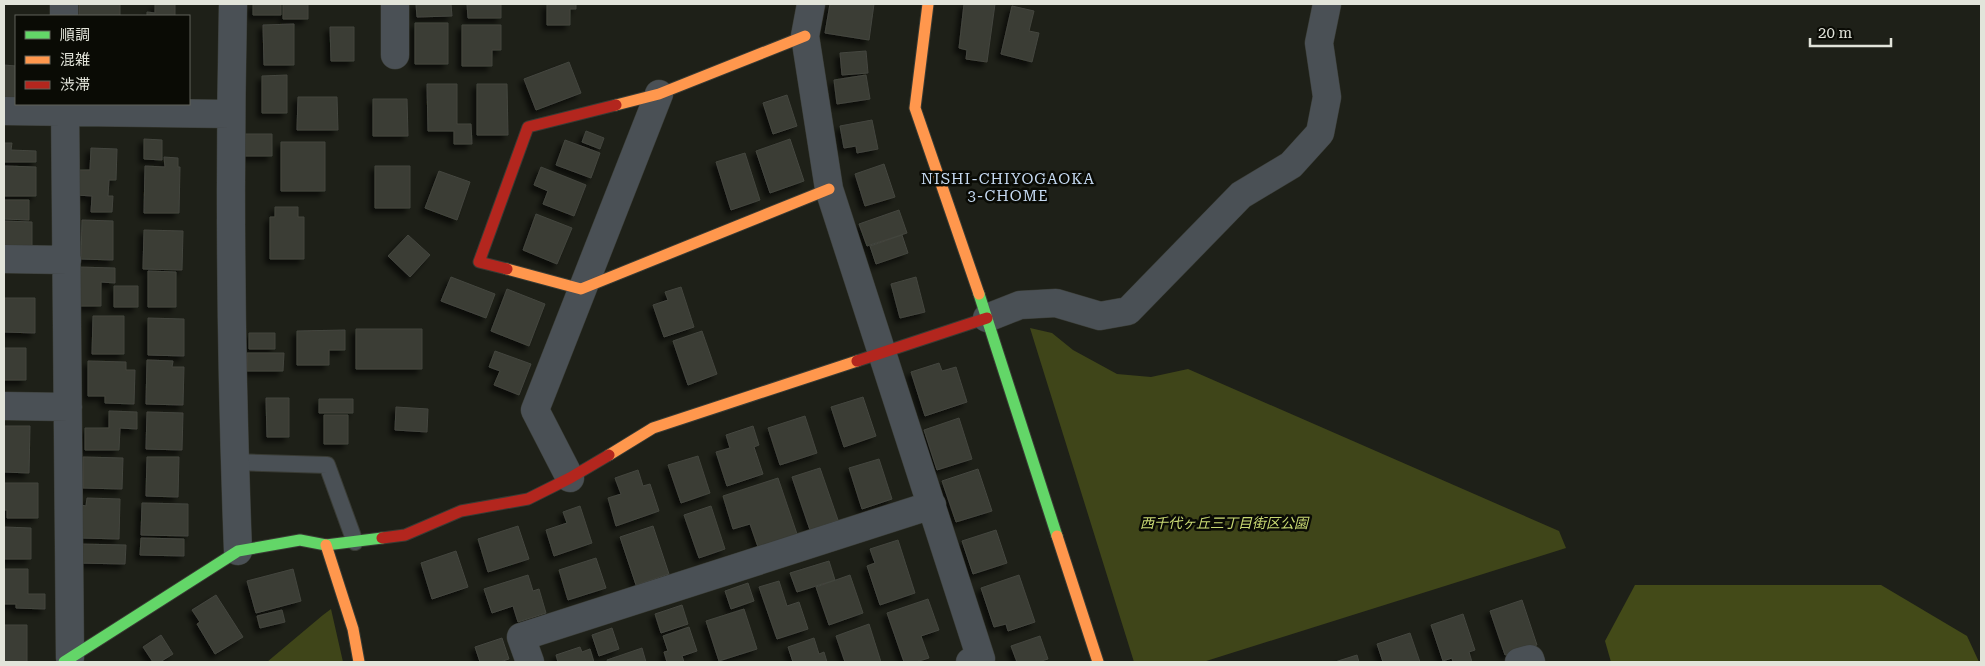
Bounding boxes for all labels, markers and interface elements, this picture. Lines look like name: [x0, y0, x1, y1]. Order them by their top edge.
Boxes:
legend: [15, 15, 190, 105]
scale bar: [1810, 15, 1891, 47]
text: 20 m: [1818, 24, 1853, 42]
text: 順調: [60, 26, 90, 44]
text: 混雑: [60, 51, 90, 69]
text: 渋滞: [60, 76, 90, 94]
district label: NISHI-CHIYOGAOKA 3-CHOME: [921, 170, 1095, 205]
park label: 西千代ヶ丘三丁目街区公園: [1140, 515, 1310, 531]

